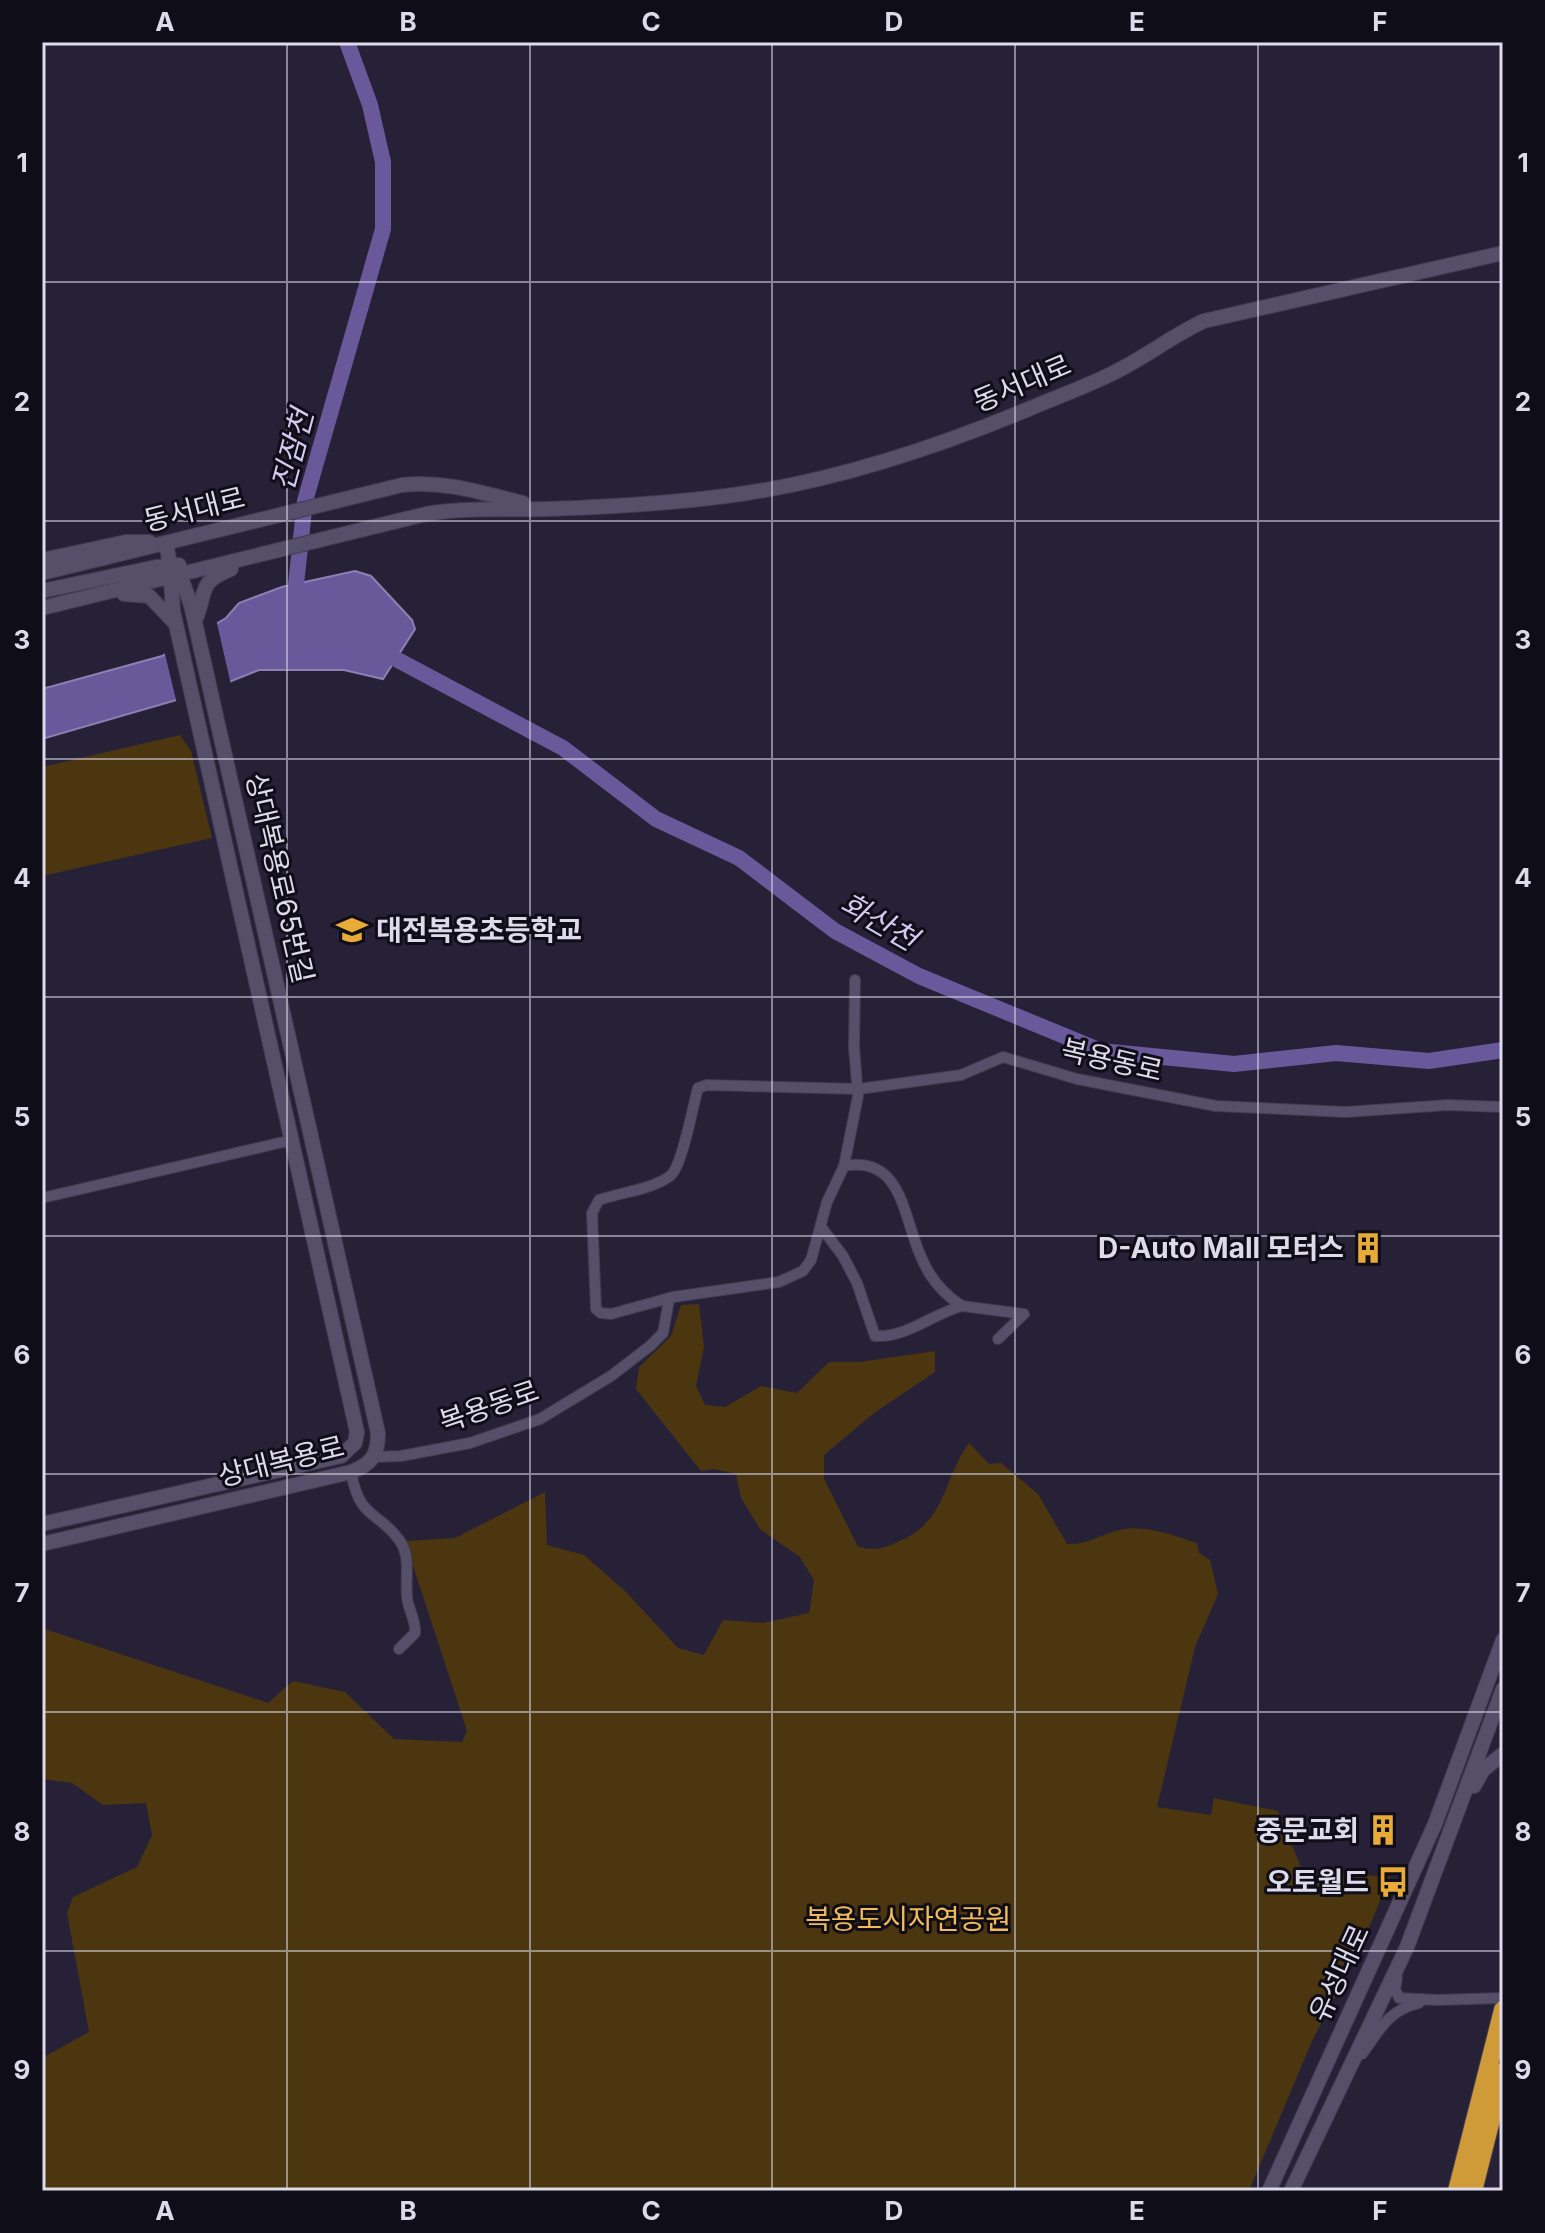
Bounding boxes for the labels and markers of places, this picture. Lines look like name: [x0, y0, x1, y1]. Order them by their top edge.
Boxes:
school or university icon: 대전복용초등학교: [335, 913, 369, 947]
place label: 대전복용초등학교: [376, 913, 582, 947]
place label: D-Auto Mall 모터스: [1098, 1231, 1344, 1265]
building icon: D-Auto Mall 모터스: [1351, 1231, 1385, 1265]
place label: 중문교회: [1256, 1813, 1359, 1847]
building icon: 중문교회: [1366, 1813, 1400, 1847]
place label: 오토월드: [1266, 1865, 1369, 1899]
bus stop icon: 오토월드: [1376, 1865, 1410, 1899]

